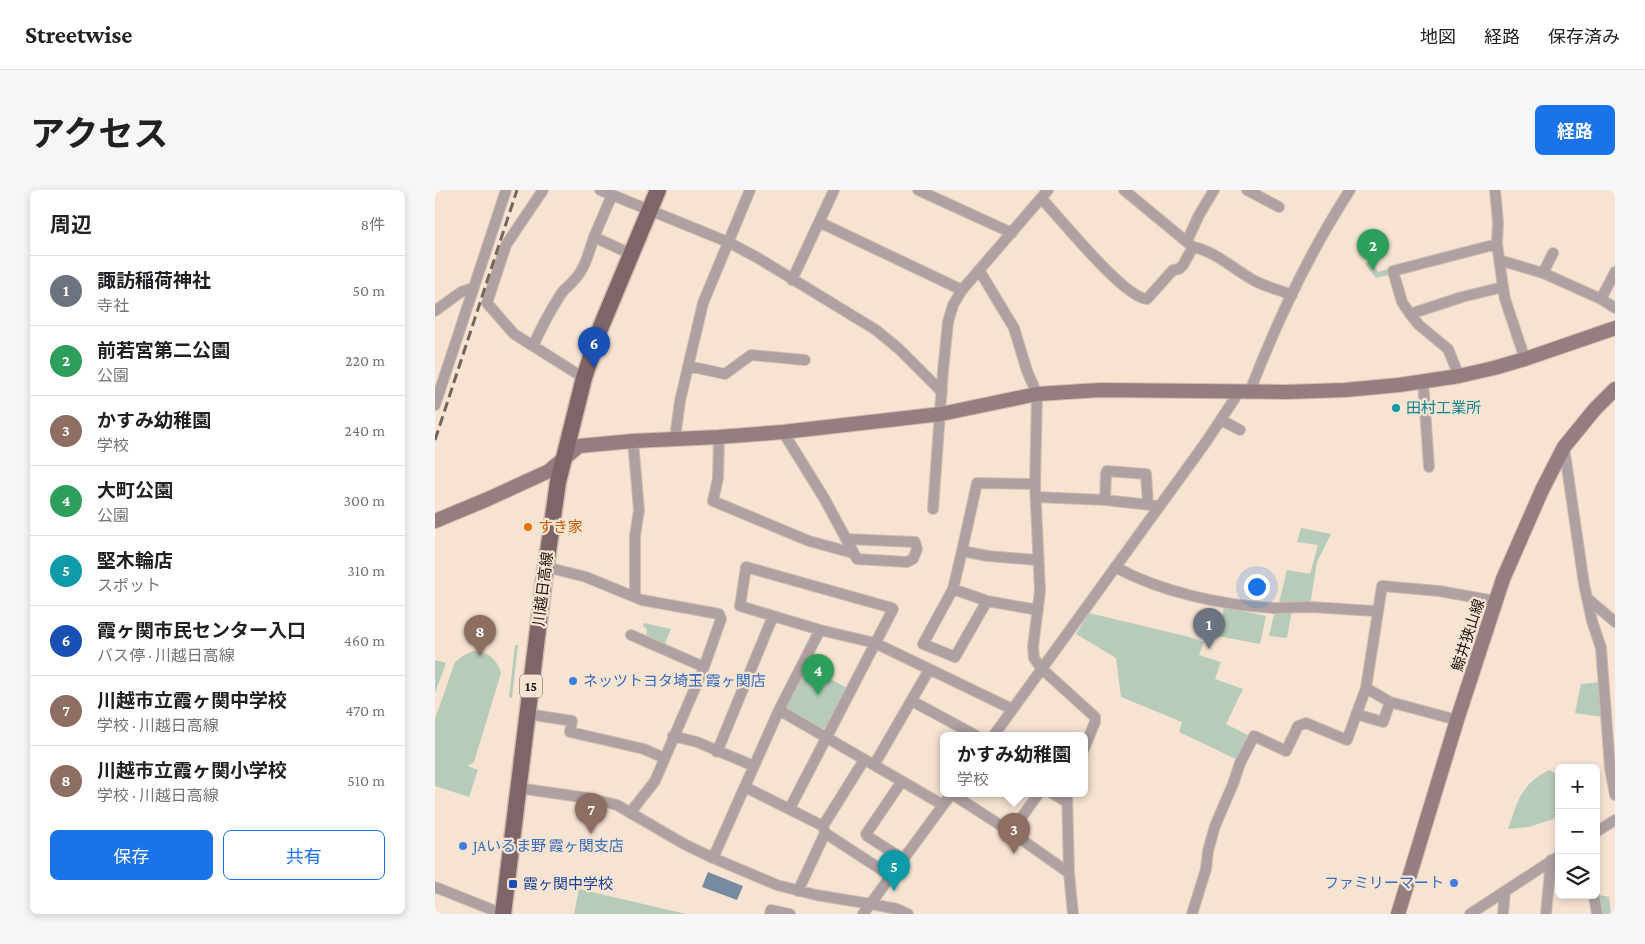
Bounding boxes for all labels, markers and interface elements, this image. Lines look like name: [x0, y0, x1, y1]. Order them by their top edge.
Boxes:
text: Streetwise: [25, 21, 132, 48]
text: 地図: [1420, 27, 1456, 47]
text: 経路: [1484, 27, 1520, 47]
text: 保存済み: [1548, 27, 1620, 47]
button: 経路: [1535, 105, 1615, 155]
text: アクセス: [30, 115, 168, 154]
text: 周辺: [50, 213, 92, 237]
text: 8件: [360, 216, 385, 233]
pin: 2: [1357, 229, 1389, 270]
text: 諏訪稲荷神社: [97, 270, 211, 291]
text: 1: [63, 282, 69, 299]
text: 50 m: [353, 282, 385, 299]
text: 寺社: [97, 297, 129, 314]
pin: 6: [578, 327, 610, 368]
text: 前若宮第二公園: [97, 340, 230, 361]
text: 2: [62, 352, 70, 369]
text: 220 m: [345, 352, 385, 369]
text: 公園: [97, 367, 129, 384]
place label: 田村工業所: [1406, 399, 1481, 416]
marker: 田村工業所: [1390, 402, 1402, 414]
text: かすみ幼稚園: [97, 410, 211, 431]
text: 3: [62, 422, 70, 439]
text: 240 m: [344, 422, 385, 439]
text: 学校: [97, 437, 129, 454]
text: 大町公園: [97, 480, 173, 501]
text: 4: [62, 492, 70, 509]
text: 300 m: [343, 492, 385, 509]
text: 公園: [97, 507, 129, 524]
place label: すき家: [538, 519, 583, 535]
marker: すき家: [522, 521, 534, 533]
text: 堅木輪店: [97, 550, 173, 571]
street label: 川越日高線: [530, 551, 556, 627]
text: 5: [62, 562, 70, 579]
text: 310 m: [347, 562, 385, 579]
your location: [1244, 574, 1270, 600]
text: スポット: [97, 577, 161, 594]
street label: 鯨井狭山線: [1448, 597, 1487, 673]
pin: 1: [1193, 608, 1225, 649]
pin: 8: [464, 615, 496, 656]
text: 霞ヶ関市民センター入口: [97, 620, 306, 641]
text: 6: [62, 632, 70, 649]
text: 460 m: [344, 632, 385, 649]
text: バス停 · 川越日高線: [97, 647, 235, 664]
pin: 4: [802, 654, 834, 695]
place label: ネッツトヨタ埼玉 霞ヶ関店: [583, 673, 766, 689]
road number: 15: [520, 674, 542, 698]
marker: ネッツトヨタ埼玉 霞ヶ関店: [567, 675, 579, 687]
text: 川越市立霞ヶ関中学校: [97, 690, 287, 711]
text: 7: [62, 702, 70, 719]
text: 470 m: [345, 702, 385, 719]
text: 学校 · 川越日高線: [97, 717, 219, 734]
popup: [940, 732, 1088, 797]
text: かすみ幼稚園: [957, 744, 1071, 765]
text: 川越市立霞ヶ関小学校: [97, 760, 287, 781]
map controls: [1555, 764, 1600, 899]
button: +: [1555, 764, 1600, 809]
text: 学校: [957, 771, 989, 788]
text: 8: [61, 772, 71, 789]
text: 510 m: [347, 772, 385, 789]
text: 学校 · 川越日高線: [97, 787, 219, 804]
pin: 7: [575, 793, 607, 834]
button: −: [1555, 809, 1600, 854]
pin: 3: [998, 813, 1030, 854]
button: 保存: [50, 830, 213, 880]
button: 共有: [223, 830, 385, 880]
place label: JAいるま野 霞ヶ関支店: [471, 838, 624, 855]
marker: JAいるま野 霞ヶ関支店: [457, 840, 469, 852]
pin: 5: [878, 850, 910, 891]
button: layers: [1555, 854, 1600, 899]
place label: ファミリーマート: [1324, 875, 1444, 891]
place label: 霞ヶ関中学校: [523, 876, 613, 892]
marker: ファミリーマート: [1448, 877, 1460, 889]
marker: 霞ヶ関中学校: [507, 878, 519, 890]

